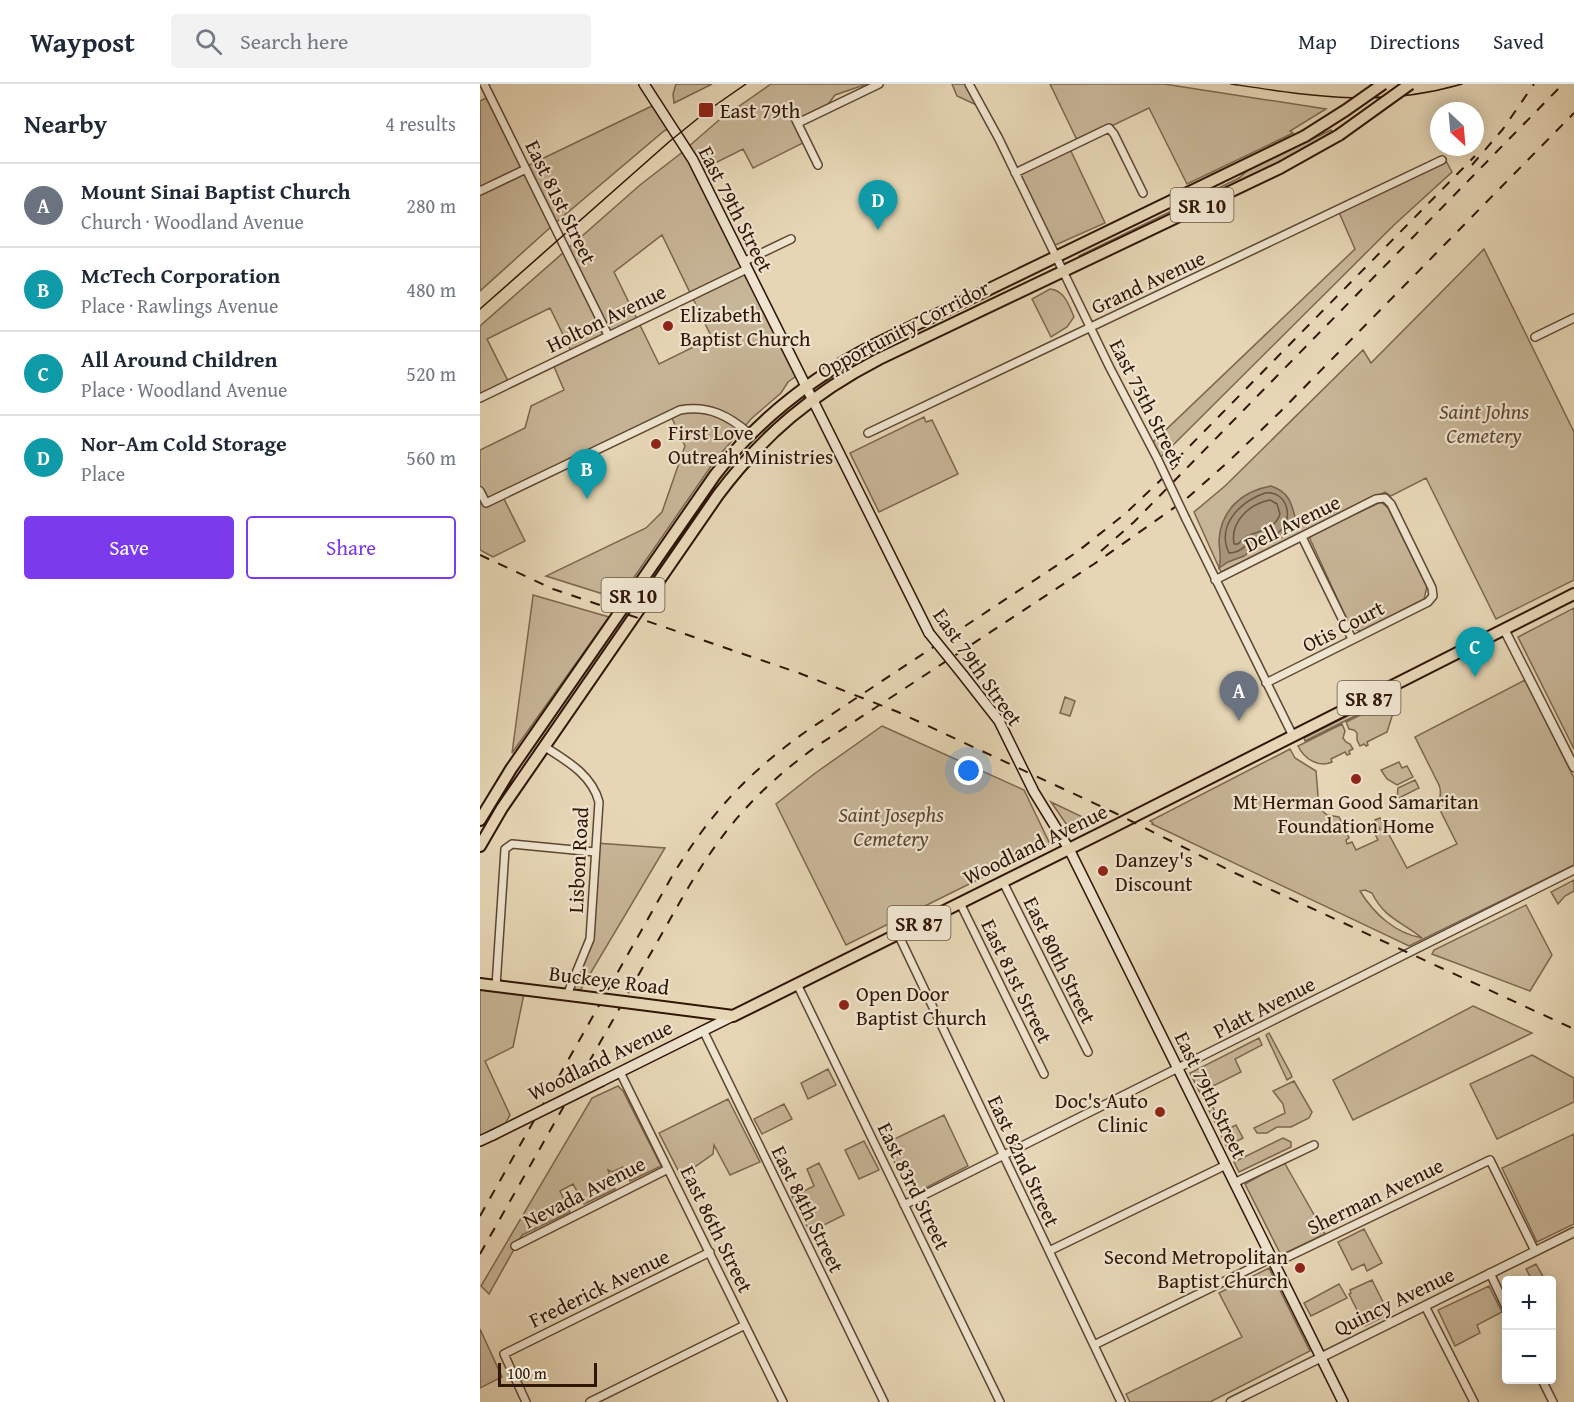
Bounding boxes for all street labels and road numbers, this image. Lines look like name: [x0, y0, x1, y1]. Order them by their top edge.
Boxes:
street label: East 81st Street: [518, 135, 605, 270]
street label: East 79th Street: [691, 140, 781, 278]
road number: SR 10: [1170, 188, 1234, 222]
street label: Grand Avenue: [1086, 242, 1210, 322]
street label: Opportunity Corridor: [811, 272, 995, 386]
street label: Holton Avenue: [541, 276, 671, 360]
street label: East 75th Street: [1102, 333, 1192, 471]
street label: Dell Avenue: [1239, 486, 1345, 560]
road number: SR 10: [602, 578, 664, 612]
street label: Otis Court: [1296, 592, 1390, 660]
street label: East 79th Street: [926, 602, 1031, 733]
road number: SR 87: [1338, 681, 1400, 715]
street label: Woodland Avenue: [957, 795, 1113, 892]
street label: Lisbon Road: [560, 805, 596, 914]
street label: East 80th Street: [1016, 891, 1104, 1029]
road number: SR 87: [888, 906, 950, 940]
street label: East 81st Street: [974, 914, 1061, 1049]
street label: Buckeye Road: [547, 957, 672, 1003]
street label: Platt Avenue: [1207, 968, 1321, 1046]
street label: Woodland Avenue: [522, 1011, 678, 1108]
street label: East 79th Street: [1167, 1026, 1255, 1164]
street label: East 82nd Street: [980, 1090, 1068, 1232]
street label: East 83rd Street: [870, 1117, 959, 1256]
street label: East 84th Street: [764, 1140, 852, 1278]
street label: Nevada Avenue: [517, 1148, 651, 1236]
street label: Sherman Avenue: [1301, 1149, 1449, 1243]
street label: East 86th Street: [673, 1160, 761, 1298]
street label: Frederick Avenue: [524, 1241, 675, 1335]
street label: Quincy Avenue: [1328, 1258, 1460, 1344]

